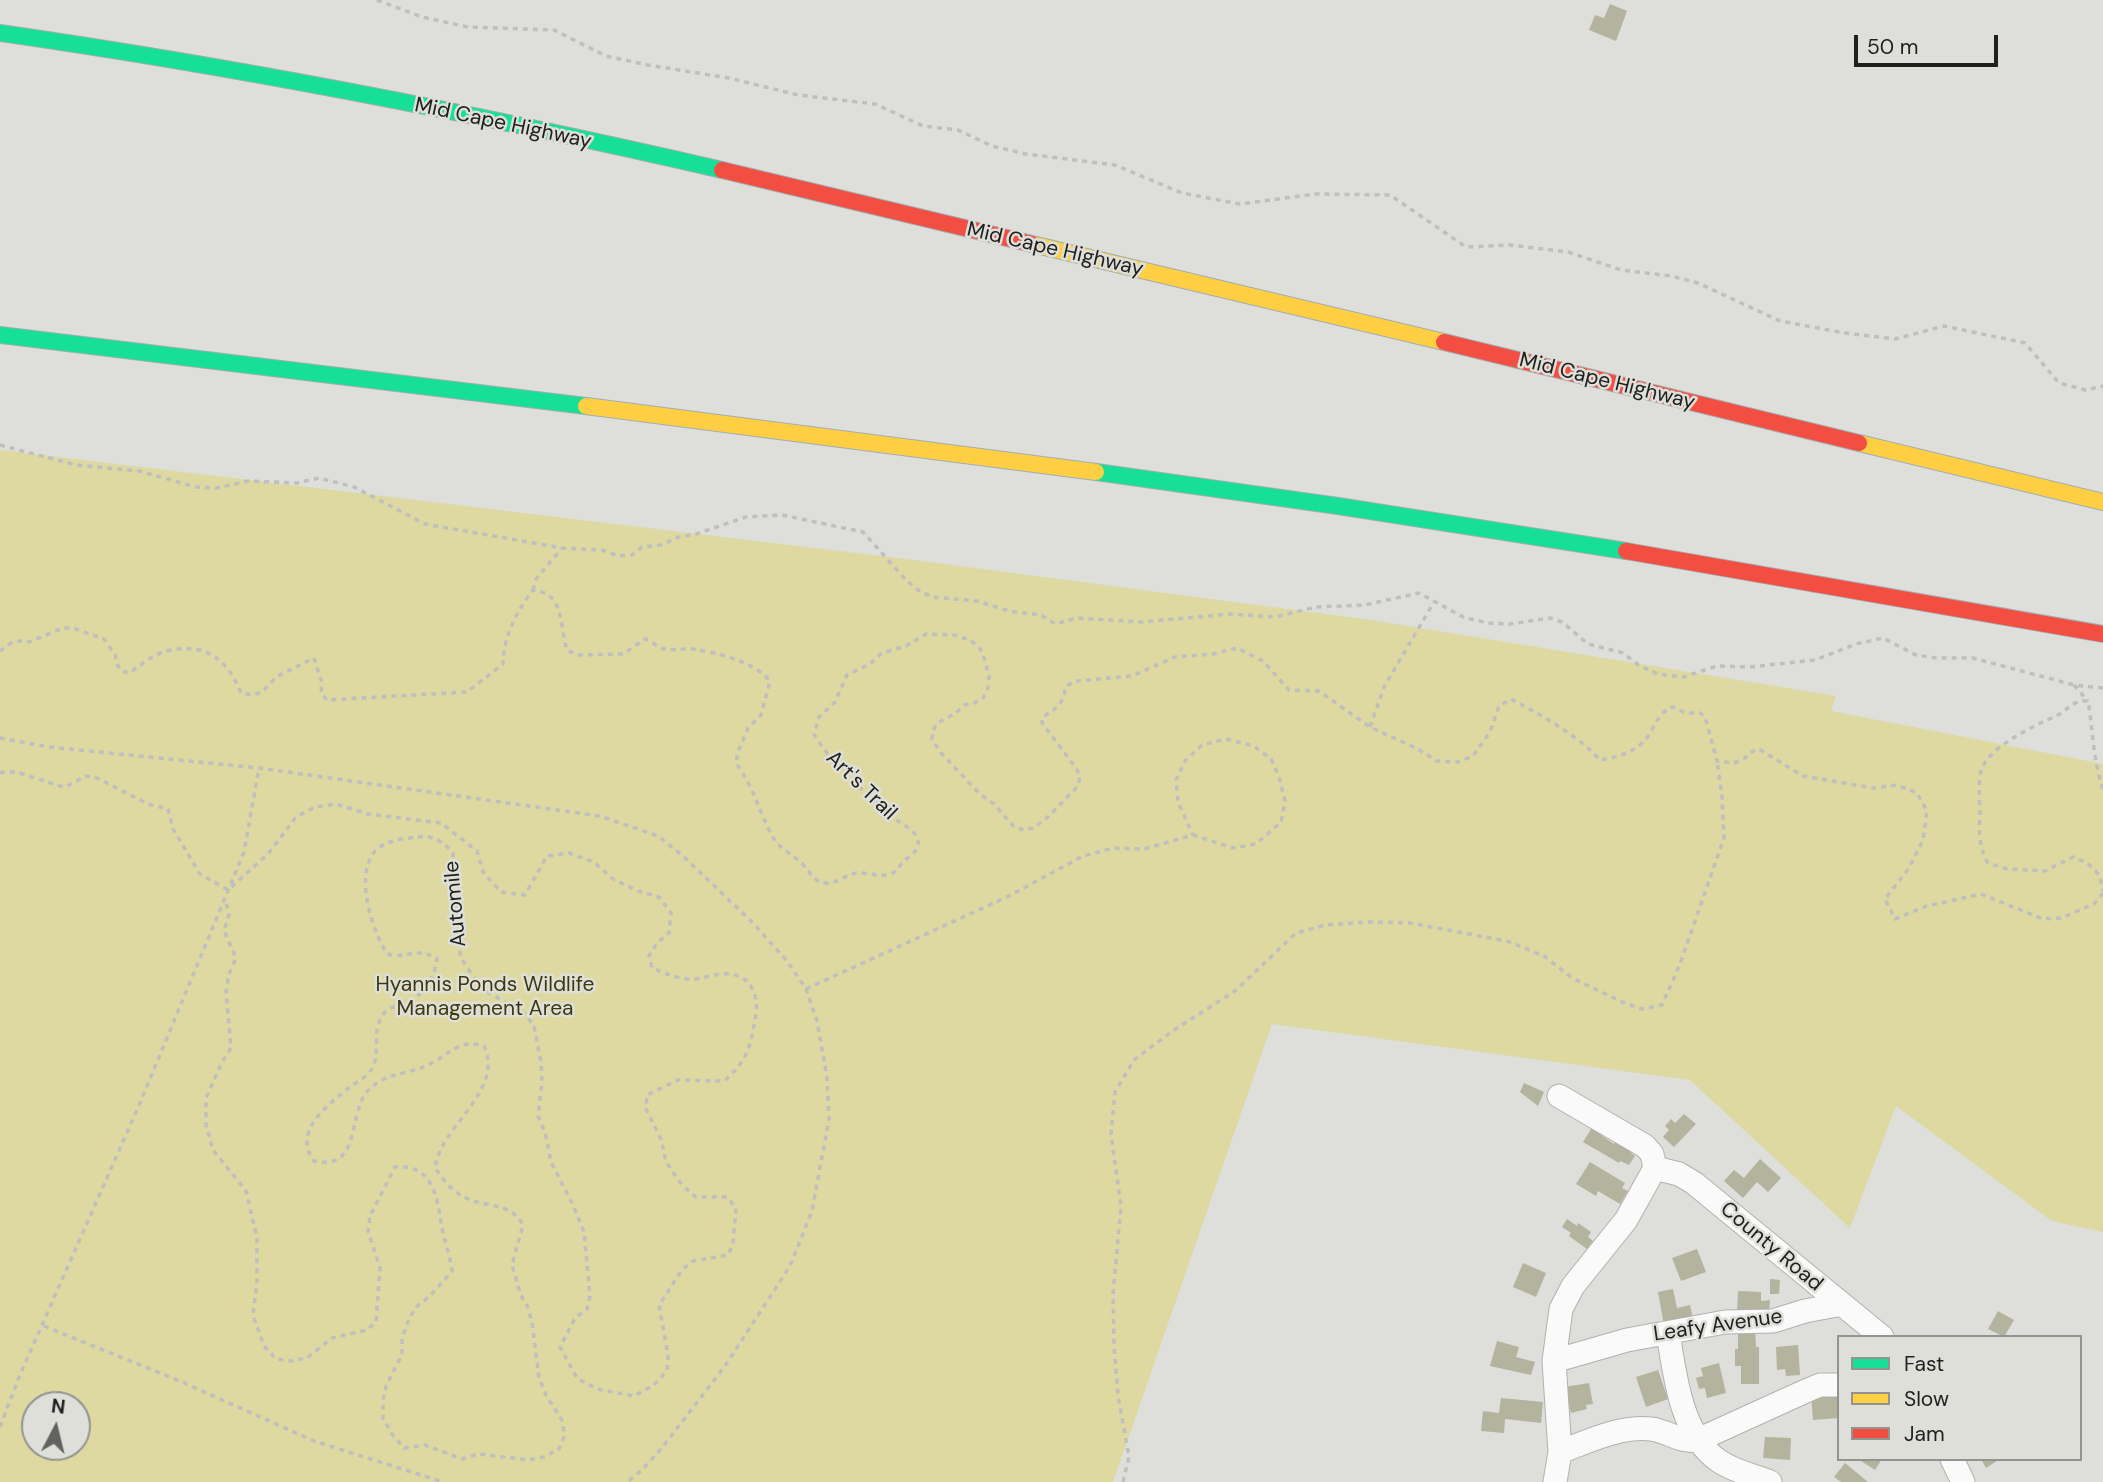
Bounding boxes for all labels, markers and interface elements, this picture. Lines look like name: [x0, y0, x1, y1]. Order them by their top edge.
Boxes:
scale bar: [1858, 21, 2002, 65]
text: 50 m: [1867, 33, 1918, 61]
street label: Mid Cape Highway: [412, 93, 594, 155]
street label: Mid Cape Highway: [964, 217, 1146, 283]
street label: Mid Cape Highway: [1517, 348, 1697, 416]
street label: Art's Trail: [820, 746, 902, 826]
street label: Automile: [440, 860, 472, 948]
park label: Hyannis Ponds Wildlife Management Area: [376, 972, 594, 1022]
street label: County Road: [1715, 1197, 1827, 1297]
street label: Leafy Avenue: [1652, 1304, 1784, 1348]
legend: [1837, 1335, 2082, 1461]
text: Fast: [1904, 1350, 1944, 1378]
text: Slow: [1904, 1385, 1949, 1413]
north arrow: [21, 1391, 91, 1461]
text: N: [50, 1393, 67, 1420]
text: Jam: [1904, 1420, 1945, 1448]

